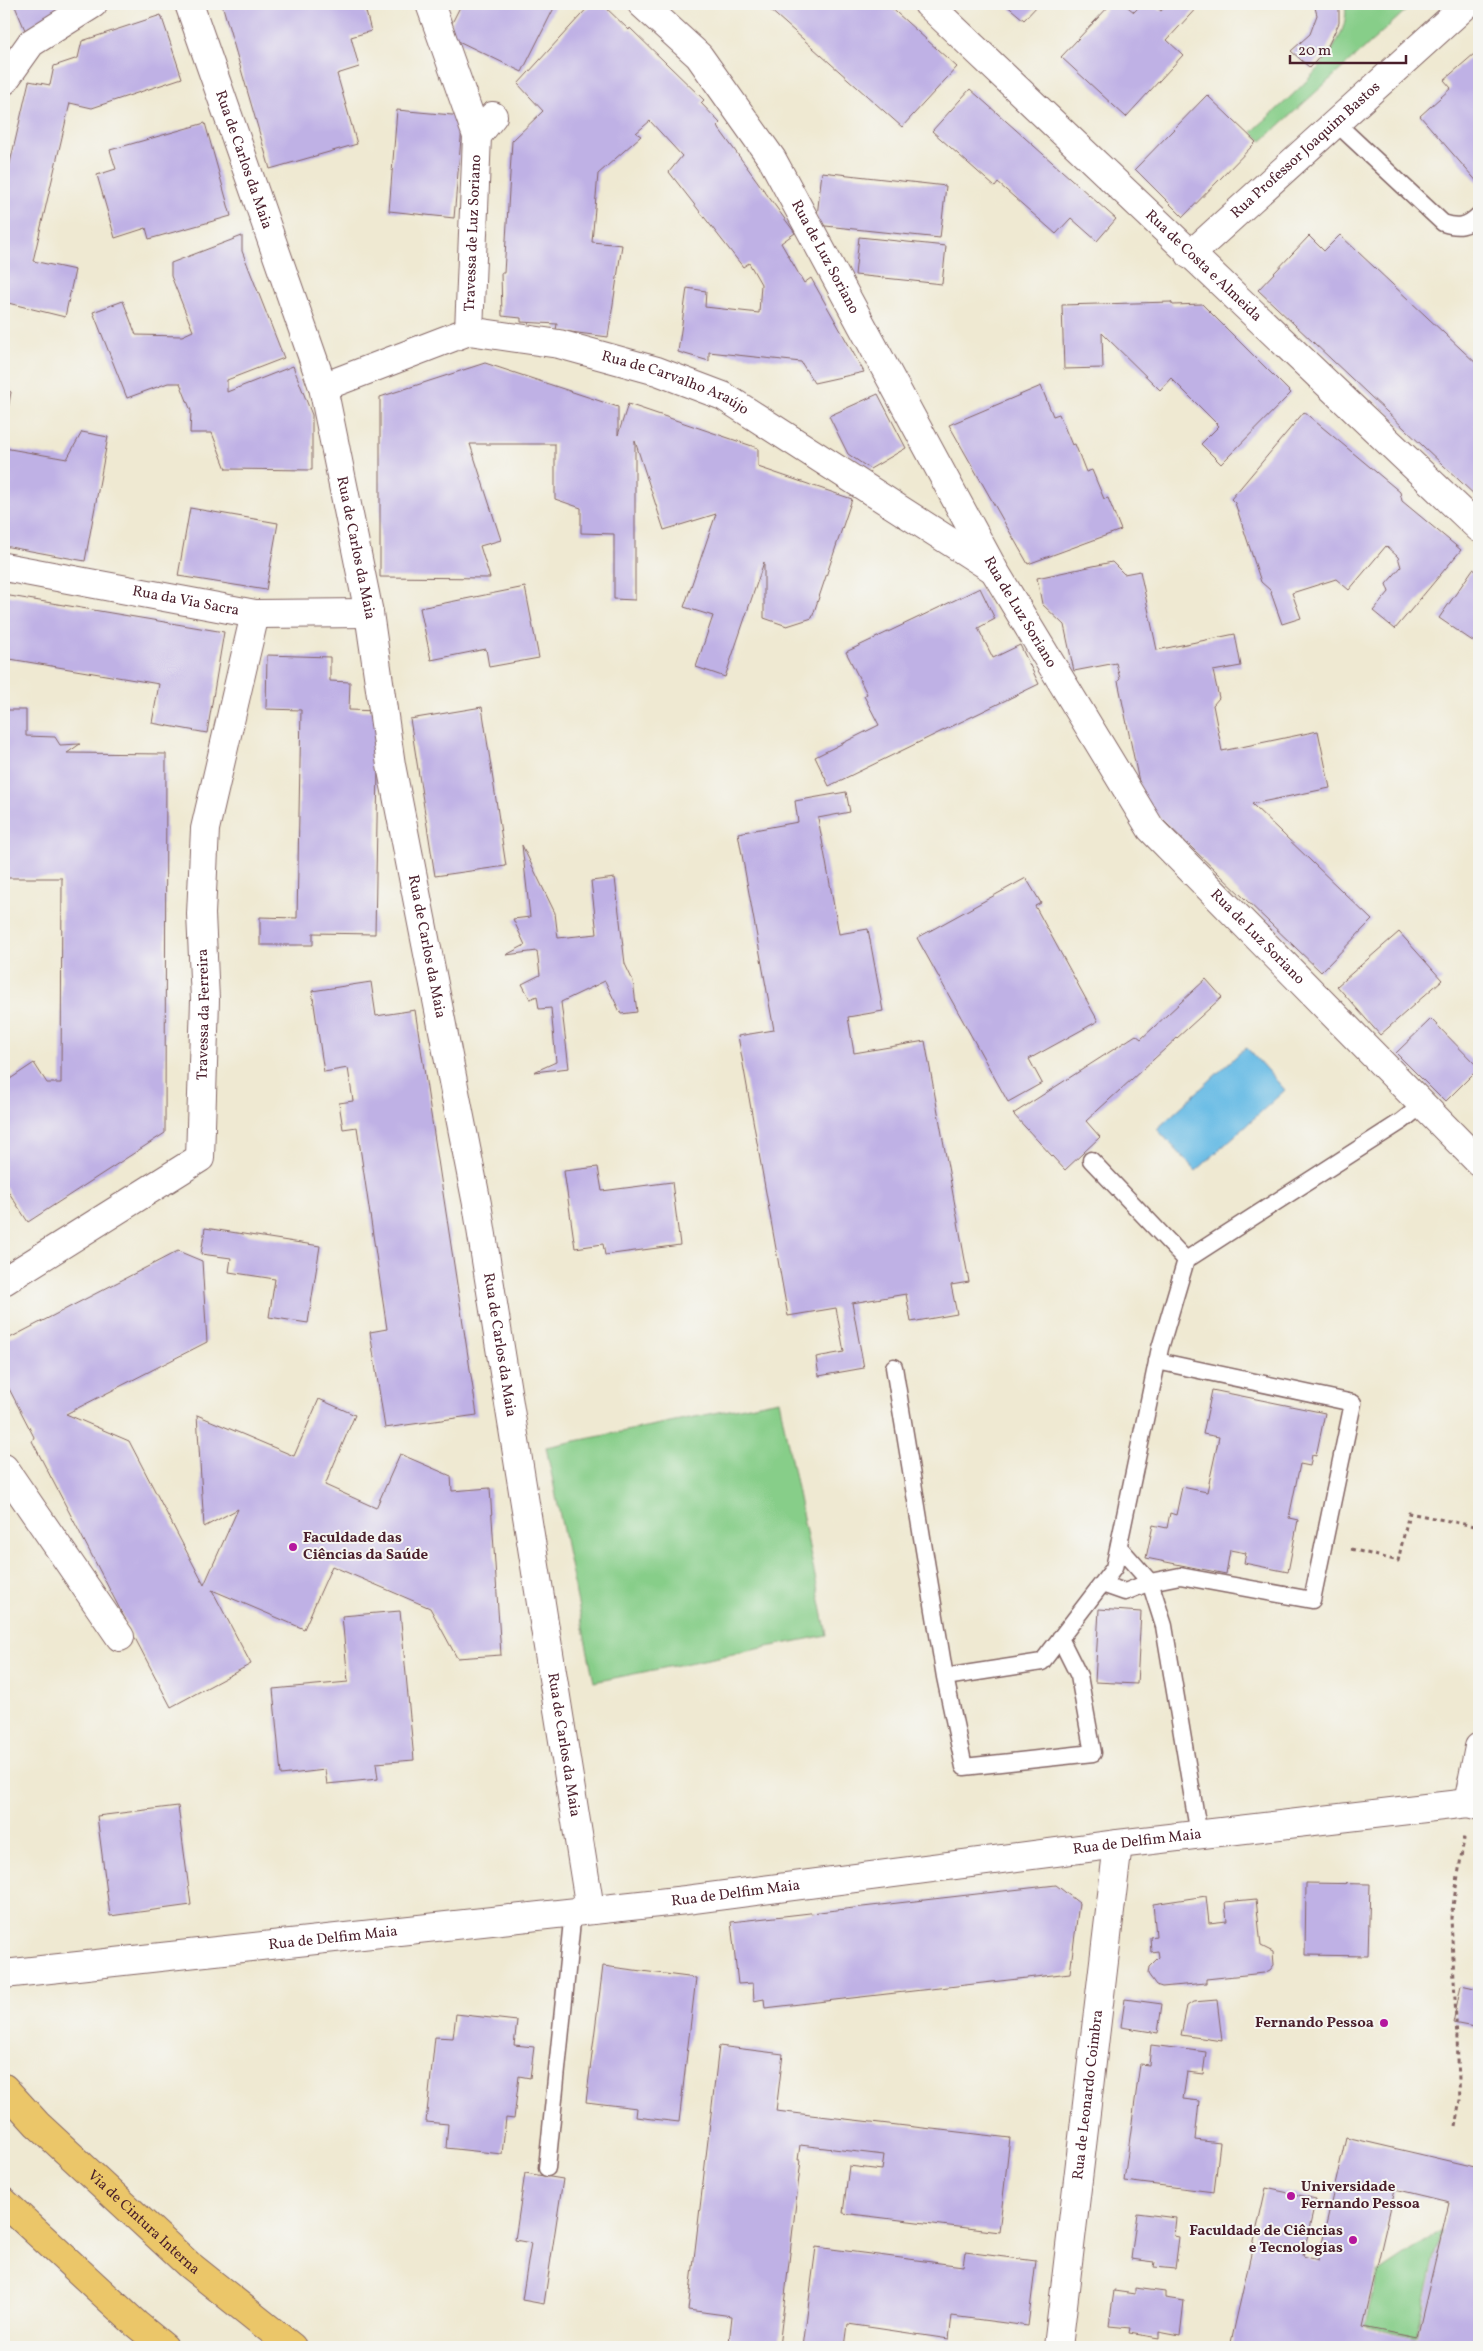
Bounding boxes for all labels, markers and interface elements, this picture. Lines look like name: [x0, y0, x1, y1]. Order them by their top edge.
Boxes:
scale bar: [1290, 32, 1407, 64]
text: 20 m: [1298, 41, 1331, 62]
street label: Rua Professor Joaquim Bastos: [1226, 77, 1385, 224]
street label: Rua de Carlos da Maia: [210, 87, 277, 232]
street label: Travessa de Luz Soriano: [459, 154, 487, 312]
street label: Rua de Luz Soriano: [786, 196, 864, 318]
street label: Rua de Costa e Almeida: [1140, 205, 1266, 327]
street label: Rua de Carvalho Araújo: [599, 346, 753, 420]
street label: Rua de Carlos da Maia: [331, 474, 380, 621]
street label: Rua de Luz Soriano: [978, 553, 1061, 672]
street label: Rua da Via Sacra: [131, 581, 241, 621]
street label: Rua de Carlos da Maia: [402, 873, 451, 1020]
street label: Rua de Luz Soriano: [1205, 884, 1309, 990]
street label: Travessa da Ferreira: [192, 948, 216, 1081]
street label: Rua de Carlos da Maia: [478, 1271, 521, 1419]
place label: Faculdade das Ciências da Saúde: [303, 1528, 429, 1566]
marker: Faculdade das Ciências da Saúde: [287, 1541, 299, 1553]
street label: Rua de Carlos da Maia: [542, 1671, 586, 1818]
street label: Rua de Delfim Maia: [1072, 1824, 1203, 1860]
street label: Rua de Delfim Maia: [670, 1875, 801, 1912]
street label: Rua de Delfim Maia: [268, 1921, 399, 1956]
street label: Rua de Leonardo Coimbra: [1068, 2009, 1109, 2181]
place label: Fernando Pessoa: [1255, 2013, 1374, 2034]
marker: Fernando Pessoa: [1378, 2017, 1390, 2029]
street label: Via de Cintura Interna: [83, 2165, 204, 2280]
place label: Universidade Fernando Pessoa: [1301, 2177, 1420, 2215]
marker: Universidade Fernando Pessoa: [1285, 2190, 1297, 2202]
place label: Faculdade de Ciências e Tecnologias: [1189, 2221, 1343, 2259]
marker: Faculdade de Ciências e Tecnologias: [1347, 2234, 1359, 2246]

